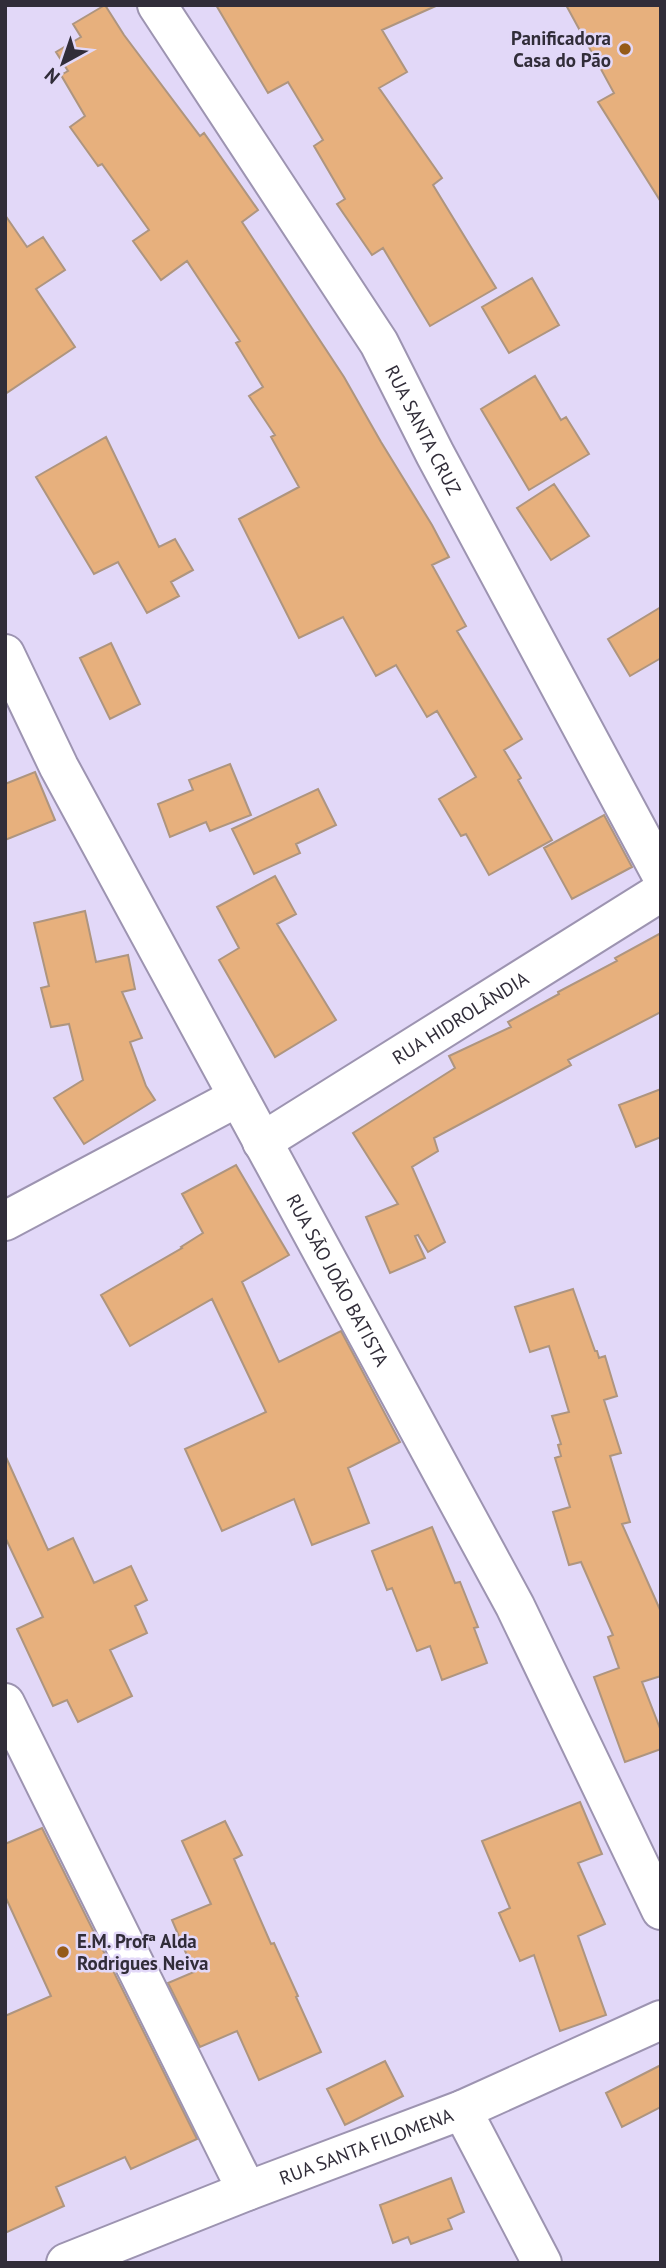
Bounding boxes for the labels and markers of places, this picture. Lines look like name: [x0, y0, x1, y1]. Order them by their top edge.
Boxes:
place label: Panificadora Casa do Pão: [511, 26, 611, 72]
marker: Panificadora Casa do Pão: [617, 41, 633, 57]
place label: E.M. Profª Alda Rodrigues Neiva: [77, 1929, 208, 1975]
marker: E.M. Profª Alda Rodrigues Neiva: [55, 1944, 71, 1960]

